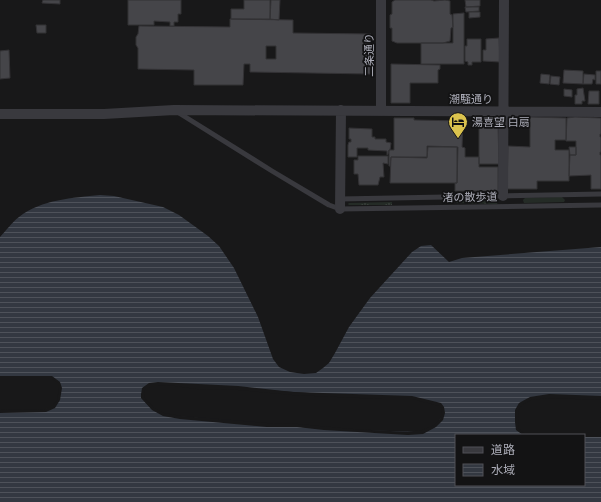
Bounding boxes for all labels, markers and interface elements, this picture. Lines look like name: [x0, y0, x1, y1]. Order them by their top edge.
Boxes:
street label: 二条通り: [363, 33, 376, 77]
street label: 潮騒通り: [449, 93, 493, 106]
hotel icon: 湯喜望 白扇: [447, 111, 469, 139]
place label: 湯喜望 白扇: [472, 116, 530, 129]
street label: 渚の散歩道: [442, 191, 498, 204]
legend: [455, 434, 585, 486]
text: 道路: [491, 443, 515, 457]
text: 水域: [491, 463, 515, 477]

